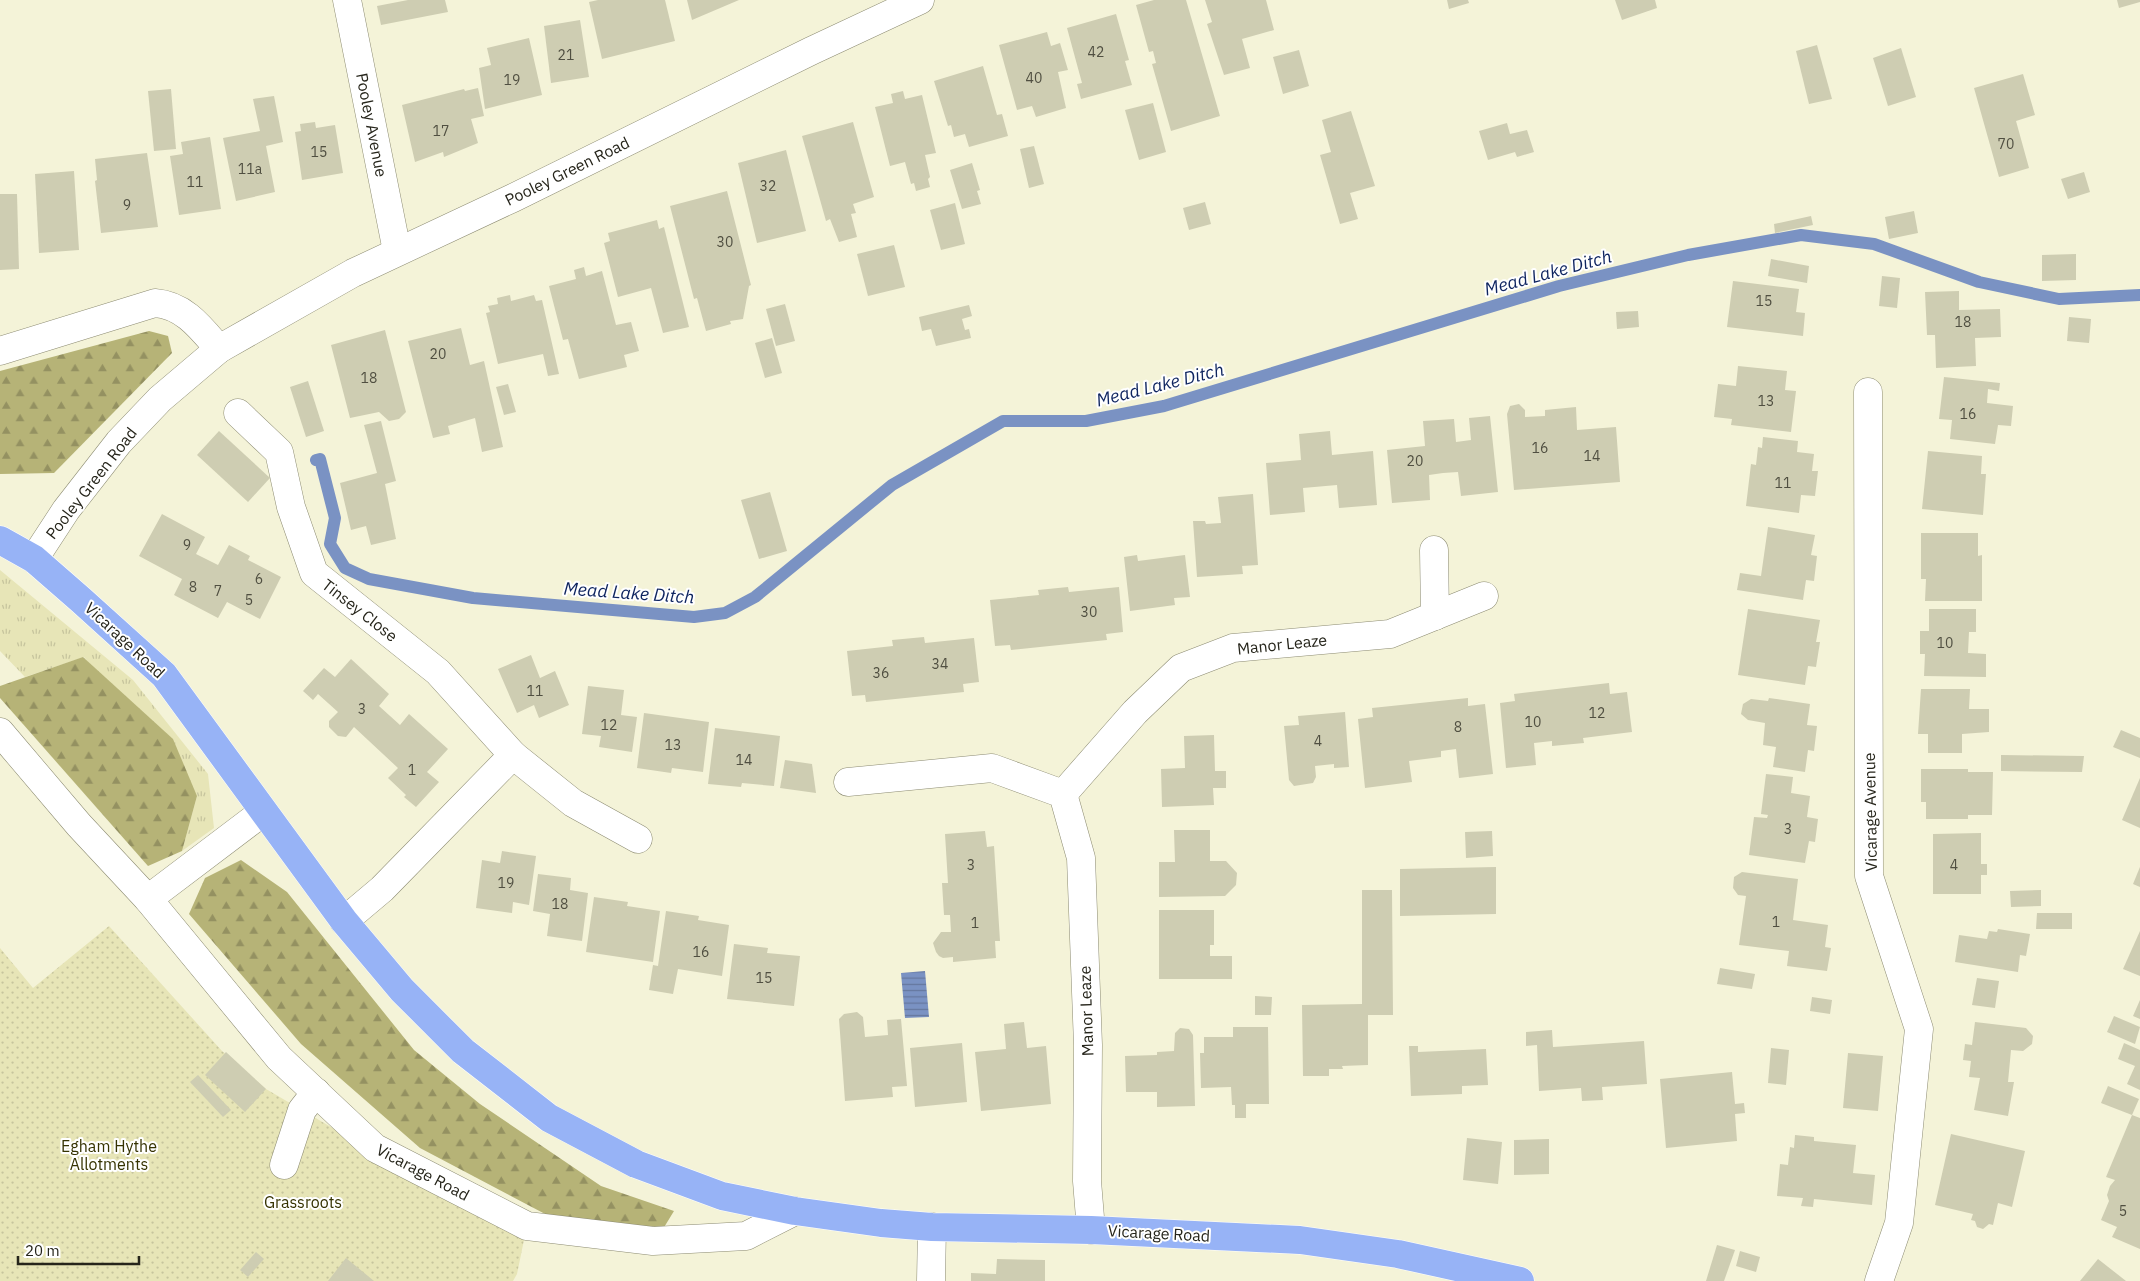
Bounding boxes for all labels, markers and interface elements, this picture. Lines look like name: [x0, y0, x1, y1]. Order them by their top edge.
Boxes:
house number: 42: [1088, 43, 1104, 61]
house number: 21: [558, 46, 574, 64]
house number: 40: [1026, 69, 1042, 87]
street label: Pooley Avenue: [352, 71, 392, 179]
house number: 19: [504, 71, 520, 89]
house number: 17: [433, 122, 449, 140]
street label: Pooley Green Road: [501, 132, 633, 210]
house number: 70: [1998, 135, 2014, 153]
house number: 15: [311, 143, 327, 161]
house number: 11a: [238, 160, 263, 178]
house number: 11: [187, 173, 203, 191]
house number: 32: [760, 177, 776, 195]
house number: 9: [123, 196, 131, 214]
house number: 30: [717, 233, 733, 251]
water label: Mead Lake Ditch: [1482, 244, 1614, 301]
house number: 15: [1756, 292, 1772, 310]
house number: 18: [1955, 313, 1971, 331]
house number: 20: [430, 345, 446, 363]
water label: Mead Lake Ditch: [1094, 358, 1226, 412]
house number: 18: [361, 369, 377, 387]
house number: 13: [1758, 392, 1774, 410]
house number: 16: [1960, 405, 1976, 423]
street label: Pooley Green Road: [41, 423, 141, 543]
house number: 16: [1532, 439, 1548, 457]
house number: 14: [1584, 447, 1600, 465]
house number: 20: [1407, 452, 1423, 470]
house number: 11: [1775, 474, 1791, 492]
house number: 9: [183, 536, 191, 554]
house number: 6: [255, 570, 263, 588]
street label: Tinsey Close: [318, 574, 402, 646]
water label: Mead Lake Ditch: [563, 576, 695, 609]
house number: 8: [189, 578, 197, 596]
house number: 7: [214, 582, 222, 600]
house number: 5: [245, 591, 253, 609]
street label: Vicarage Road: [81, 598, 169, 682]
house number: 30: [1081, 603, 1097, 621]
street label: Manor Leaze: [1236, 629, 1328, 659]
house number: 10: [1937, 634, 1953, 652]
house number: 34: [932, 655, 948, 673]
house number: 36: [873, 664, 889, 682]
house number: 11: [527, 682, 543, 700]
house number: 3: [358, 700, 366, 718]
house number: 12: [1589, 704, 1605, 722]
house number: 10: [1525, 713, 1541, 731]
house number: 12: [601, 716, 617, 734]
house number: 8: [1454, 718, 1462, 736]
house number: 4: [1314, 732, 1322, 750]
house number: 13: [665, 736, 681, 754]
house number: 14: [736, 751, 752, 769]
street label: Vicarage Avenue: [1859, 752, 1881, 872]
house number: 1: [408, 761, 416, 779]
house number: 3: [1784, 820, 1792, 838]
house number: 3: [967, 856, 975, 874]
house number: 4: [1950, 856, 1958, 874]
house number: 19: [498, 874, 514, 892]
house number: 18: [552, 895, 568, 913]
house number: 1: [1772, 913, 1780, 931]
house number: 1: [971, 914, 979, 932]
house number: 16: [693, 943, 709, 961]
street label: Manor Leaze: [1074, 965, 1098, 1057]
house number: 15: [756, 969, 772, 987]
park label: Egham Hythe Allotments: [61, 1136, 157, 1174]
street label: Vicarage Road: [373, 1139, 473, 1205]
park label: Grassroots: [264, 1192, 342, 1212]
house number: 5: [2119, 1202, 2127, 1220]
street label: Vicarage Road: [1107, 1220, 1211, 1246]
scale bar: [18, 1234, 139, 1266]
text: 20 m: [25, 1241, 60, 1260]

